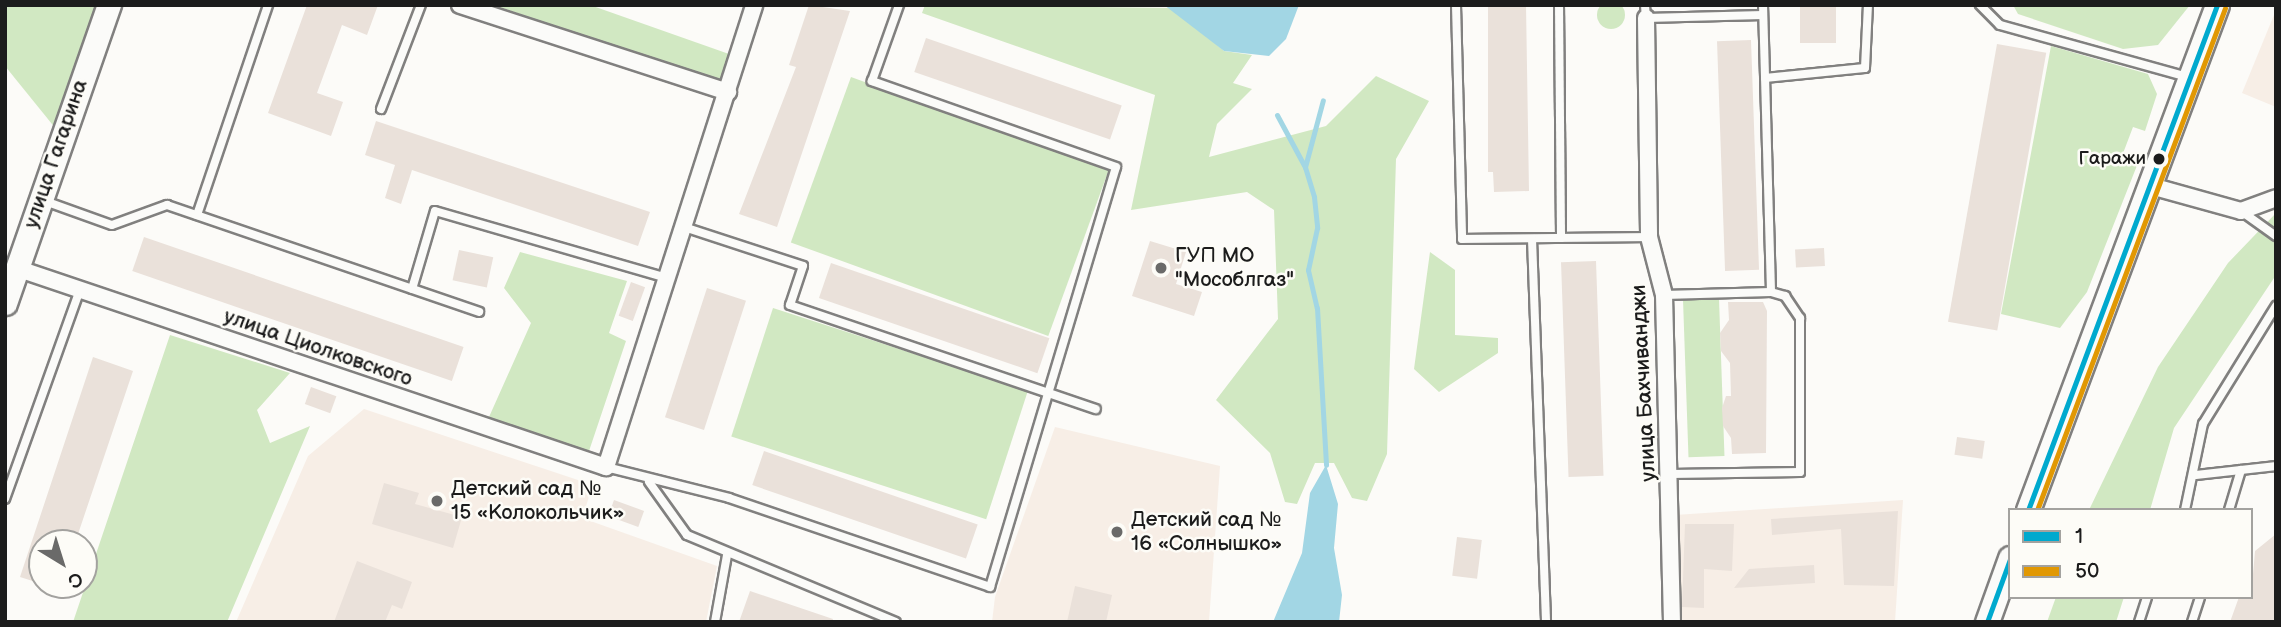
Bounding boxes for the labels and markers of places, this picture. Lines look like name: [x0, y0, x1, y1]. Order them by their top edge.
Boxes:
place label: Гаражи: [2079, 148, 2146, 170]
marker: Гаражи: [2152, 152, 2166, 166]
place label: ГУП МО "Мособлгаз": [1175, 243, 1294, 293]
marker: ГУП МО "Мособлгаз": [1153, 260, 1169, 276]
place label: Детский сад № 15 «Колокольчик»: [451, 476, 624, 526]
marker: Детский сад № 15 «Колокольчик»: [429, 493, 445, 509]
place label: Детский сад № 16 «Солнышко»: [1131, 507, 1282, 557]
marker: Детский сад № 16 «Солнышко»: [1109, 524, 1125, 540]

